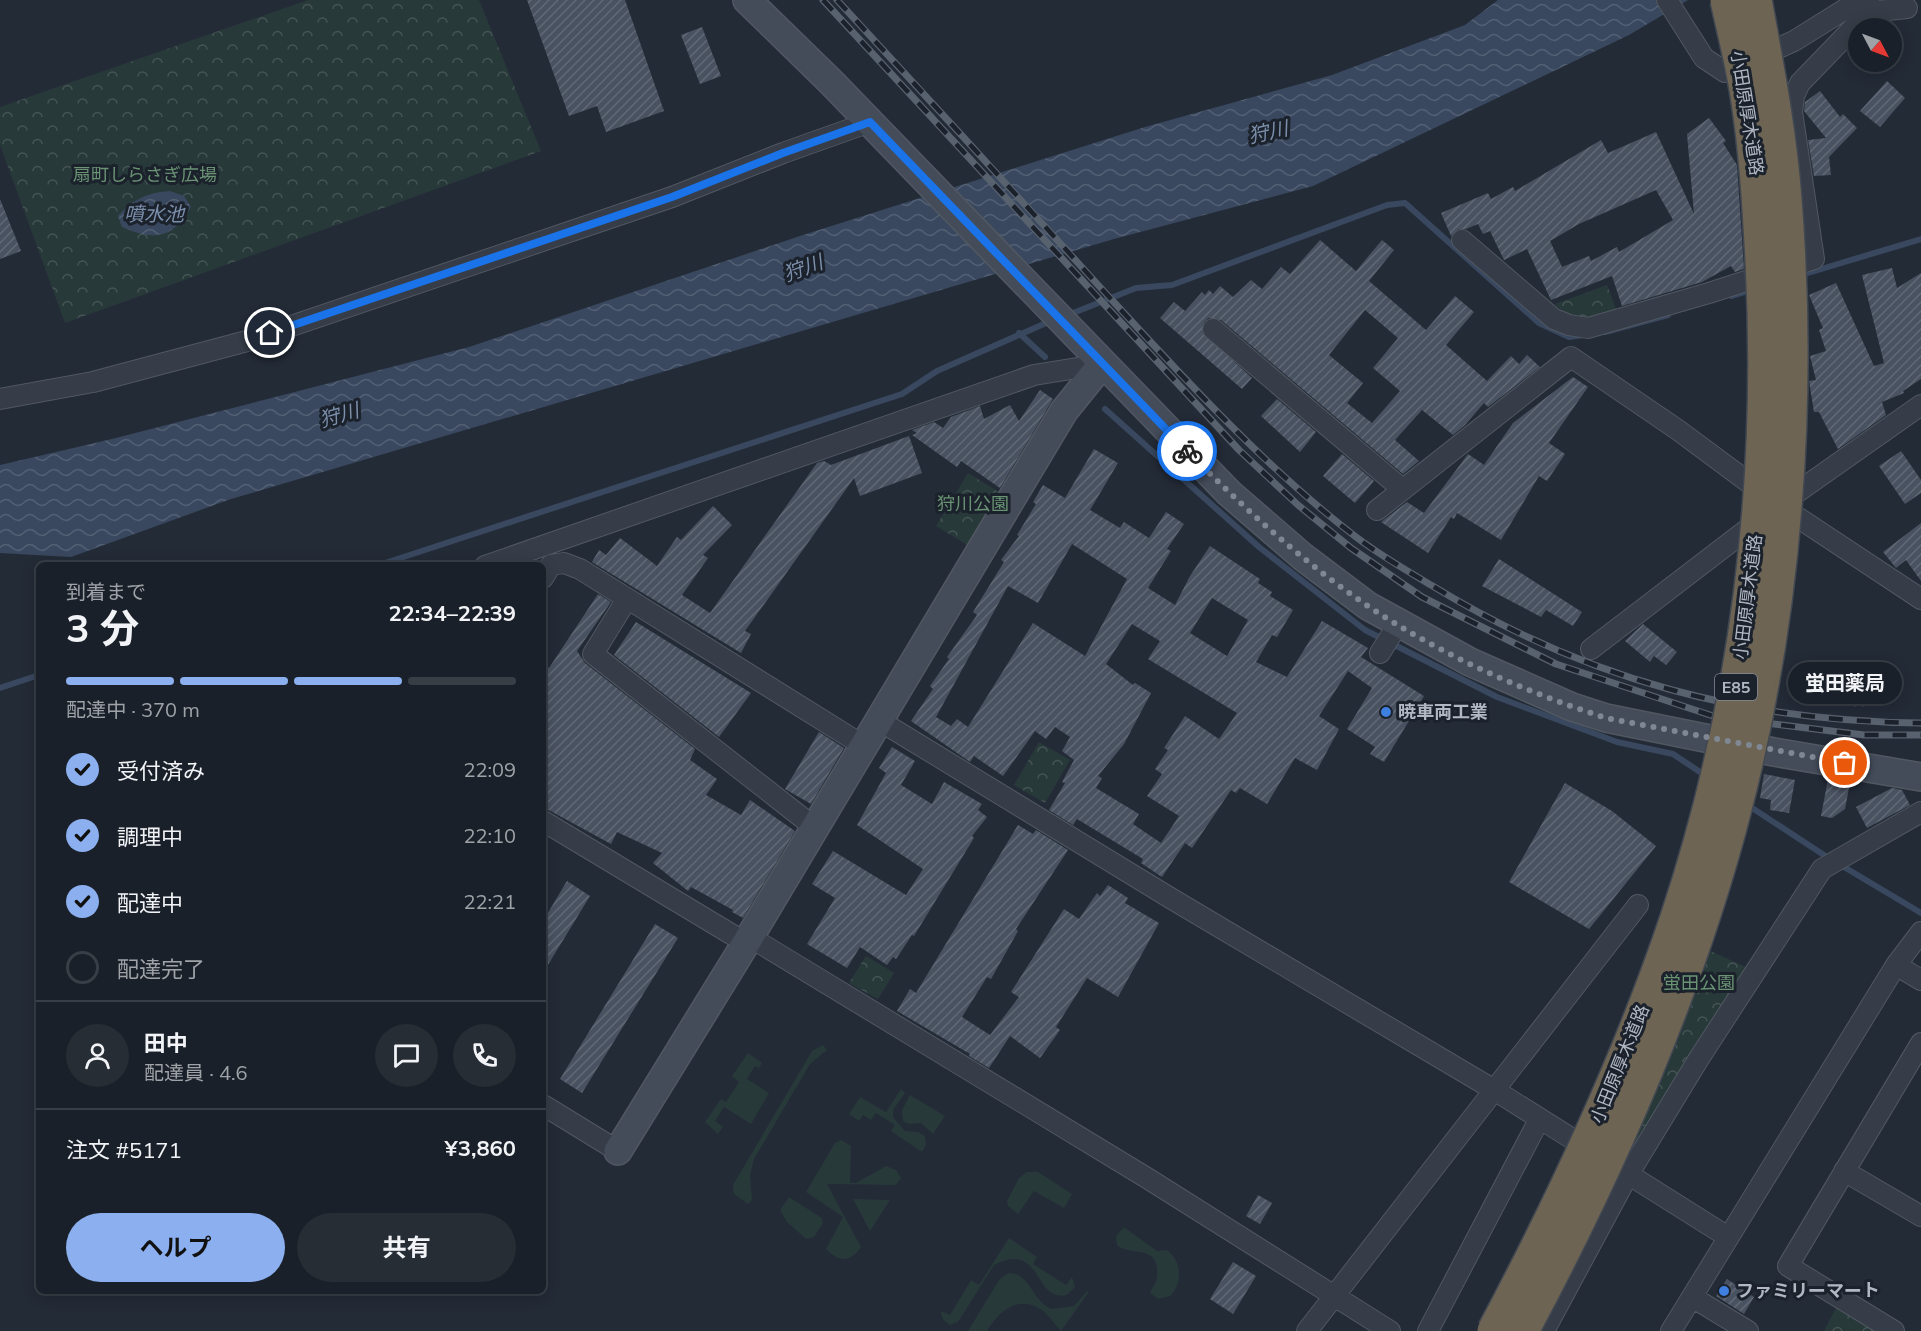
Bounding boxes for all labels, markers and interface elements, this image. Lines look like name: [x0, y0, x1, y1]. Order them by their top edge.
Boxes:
north arrow: [1848, 18, 1902, 72]
map controls: [1848, 18, 1902, 72]
street label: 小田原厚木道路: [1726, 49, 1769, 177]
water label: 狩川: [1246, 115, 1292, 148]
park label: 扇町しらさぎ広場: [73, 163, 217, 186]
water label: 噴水池: [124, 201, 186, 226]
water label: 狩川: [780, 248, 828, 286]
pin: [244, 307, 295, 358]
icon: home: [253, 316, 286, 349]
water label: 狩川: [316, 396, 363, 432]
courier: [1157, 421, 1217, 481]
icon: bike: [1171, 435, 1204, 468]
park label: 狩川公園: [937, 492, 1009, 515]
street label: 小田原厚木道路: [1728, 533, 1767, 661]
text: 到着まで: [66, 579, 146, 604]
text: 22:34–22:39: [388, 599, 516, 627]
text: 3 分: [66, 603, 139, 652]
callout: 蛍田薬局: [1788, 661, 1902, 703]
text: 蛍田薬局: [1805, 670, 1885, 695]
road number: E85: [1715, 674, 1757, 700]
text: 配達中 · 370 m: [66, 697, 200, 722]
place label: 暁車両工業: [1398, 700, 1488, 723]
marker: 暁車両工業: [1379, 705, 1393, 719]
pin: [1819, 737, 1870, 788]
icon: bag: [1828, 746, 1861, 779]
icon: check: [66, 753, 99, 786]
text: 受付済み: [117, 757, 205, 785]
text: 22:09: [463, 757, 516, 782]
icon: check: [66, 819, 99, 852]
text: 調理中: [117, 823, 183, 851]
text: 22:10: [463, 823, 516, 848]
icon: check: [66, 885, 99, 918]
text: 配達中: [117, 889, 183, 917]
text: 22:21: [463, 889, 516, 914]
text: 配達完了: [117, 955, 205, 983]
park label: 蛍田公園: [1663, 971, 1735, 994]
street label: 小田原厚木道路: [1585, 1001, 1654, 1127]
button: person: [66, 1024, 129, 1087]
button: chat: [375, 1024, 438, 1087]
button: phone: [453, 1024, 516, 1087]
text: 田中: [144, 1029, 188, 1057]
text: 配達員 · 4.6: [144, 1060, 248, 1085]
text: ¥3,860: [445, 1134, 516, 1162]
text: 注文 #5171: [66, 1136, 182, 1164]
button: ヘルプ: [66, 1213, 285, 1282]
button: 共有: [297, 1213, 516, 1282]
place label: ファミリーマート: [1736, 1279, 1880, 1302]
marker: ファミリーマート: [1717, 1284, 1731, 1298]

